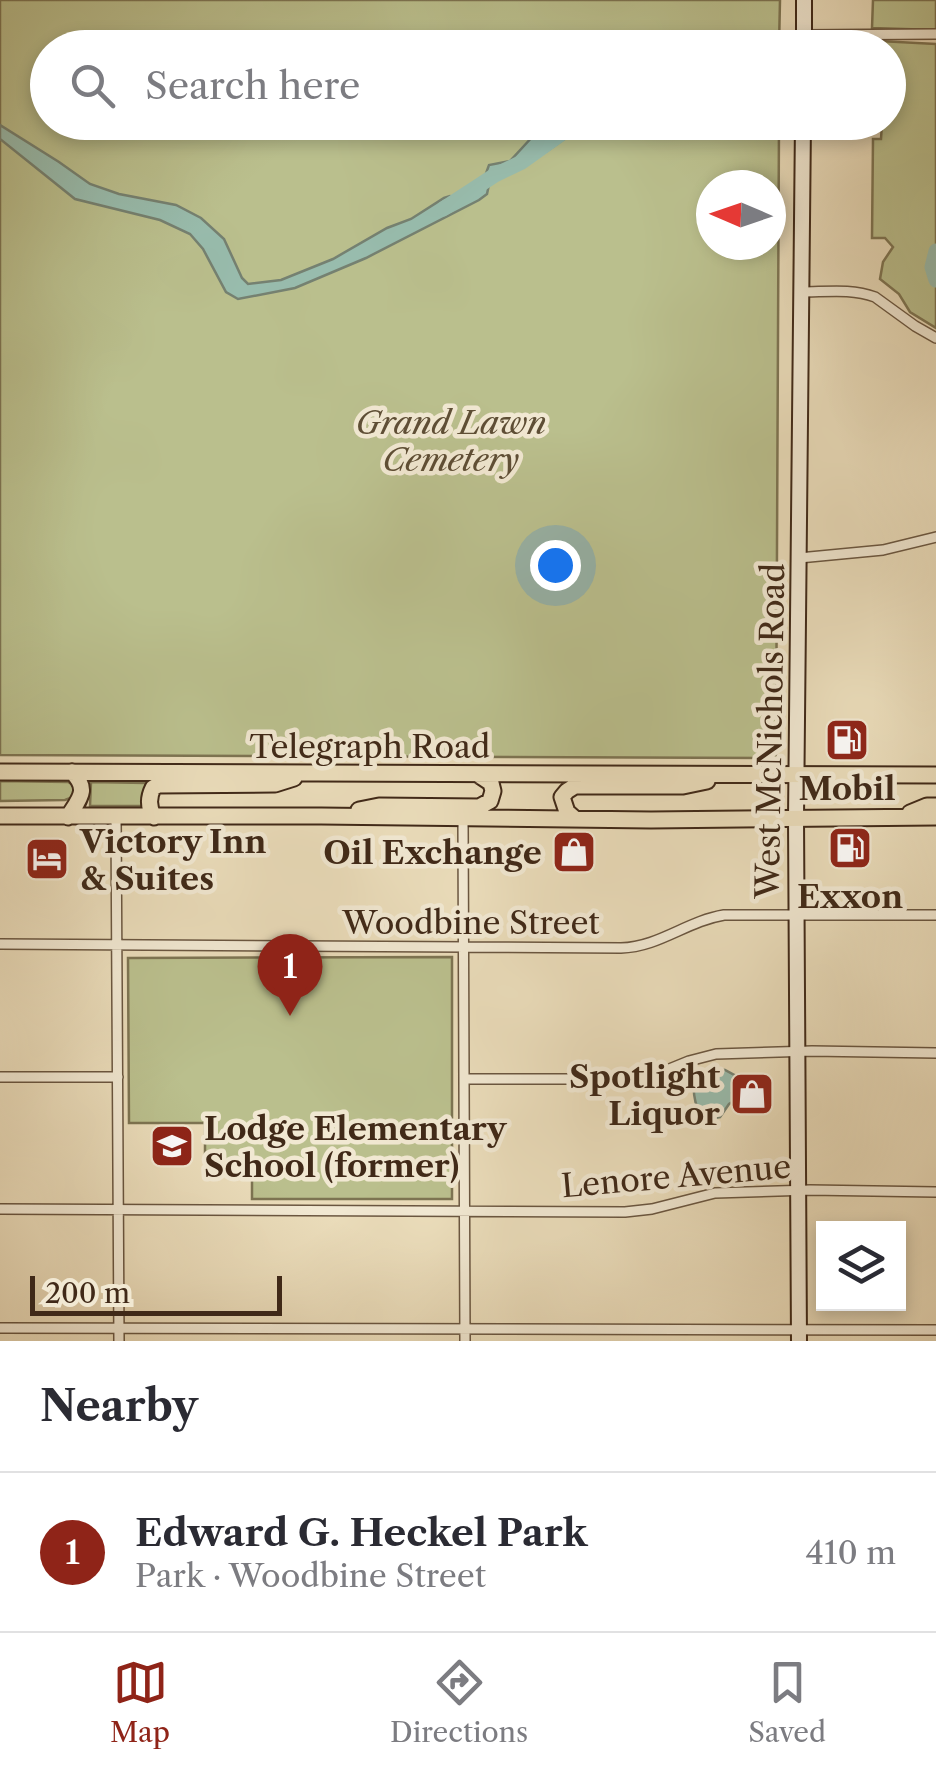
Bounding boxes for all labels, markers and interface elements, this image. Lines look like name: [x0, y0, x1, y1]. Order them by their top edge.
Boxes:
search box: [30, 30, 906, 140]
icon: search: [65, 58, 120, 113]
text: Search here: [145, 62, 360, 109]
north arrow: [696, 170, 786, 260]
park label: Grand Lawn Cemetery: [355, 403, 547, 479]
your location: [530, 540, 581, 591]
street label: West McNichols Road: [748, 563, 792, 900]
fuel station icon: Mobil: [824, 717, 870, 763]
street label: Telegraph Road: [250, 727, 490, 766]
place label: Mobil: [798, 769, 896, 808]
place label: Victory Inn & Suites: [79, 822, 266, 898]
fuel station icon: Exxon: [827, 825, 873, 871]
shop icon: Oil Exchange: [551, 829, 597, 875]
place label: Oil Exchange: [323, 833, 542, 872]
hotel icon: Victory Inn & Suites: [24, 836, 70, 882]
place label: Exxon: [797, 877, 903, 916]
street label: Woodbine Street: [341, 903, 600, 942]
pin: 1: [258, 934, 322, 1016]
place label: Spotlight Liquor: [569, 1057, 720, 1133]
shop icon: Spotlight Liquor: [729, 1071, 775, 1117]
place label: Lodge Elementary School (former): [204, 1109, 508, 1185]
school or university icon: Lodge Elementary School (former): [149, 1123, 195, 1169]
street label: Lenore Avenue: [559, 1147, 793, 1205]
map controls: [816, 1221, 906, 1311]
button: layers: [816, 1221, 906, 1311]
scale bar: [30, 1271, 282, 1316]
text: 200 m: [45, 1276, 130, 1310]
text: Nearby: [40, 1380, 198, 1432]
text: Edward G. Heckel Park: [135, 1509, 588, 1556]
text: 1: [65, 1533, 80, 1572]
text: 410 m: [805, 1533, 896, 1572]
text: Park · Woodbine Street: [135, 1556, 486, 1595]
tab: Map: [110, 1655, 170, 1749]
tab: Directions: [390, 1655, 528, 1749]
tab: Saved: [748, 1655, 826, 1749]

